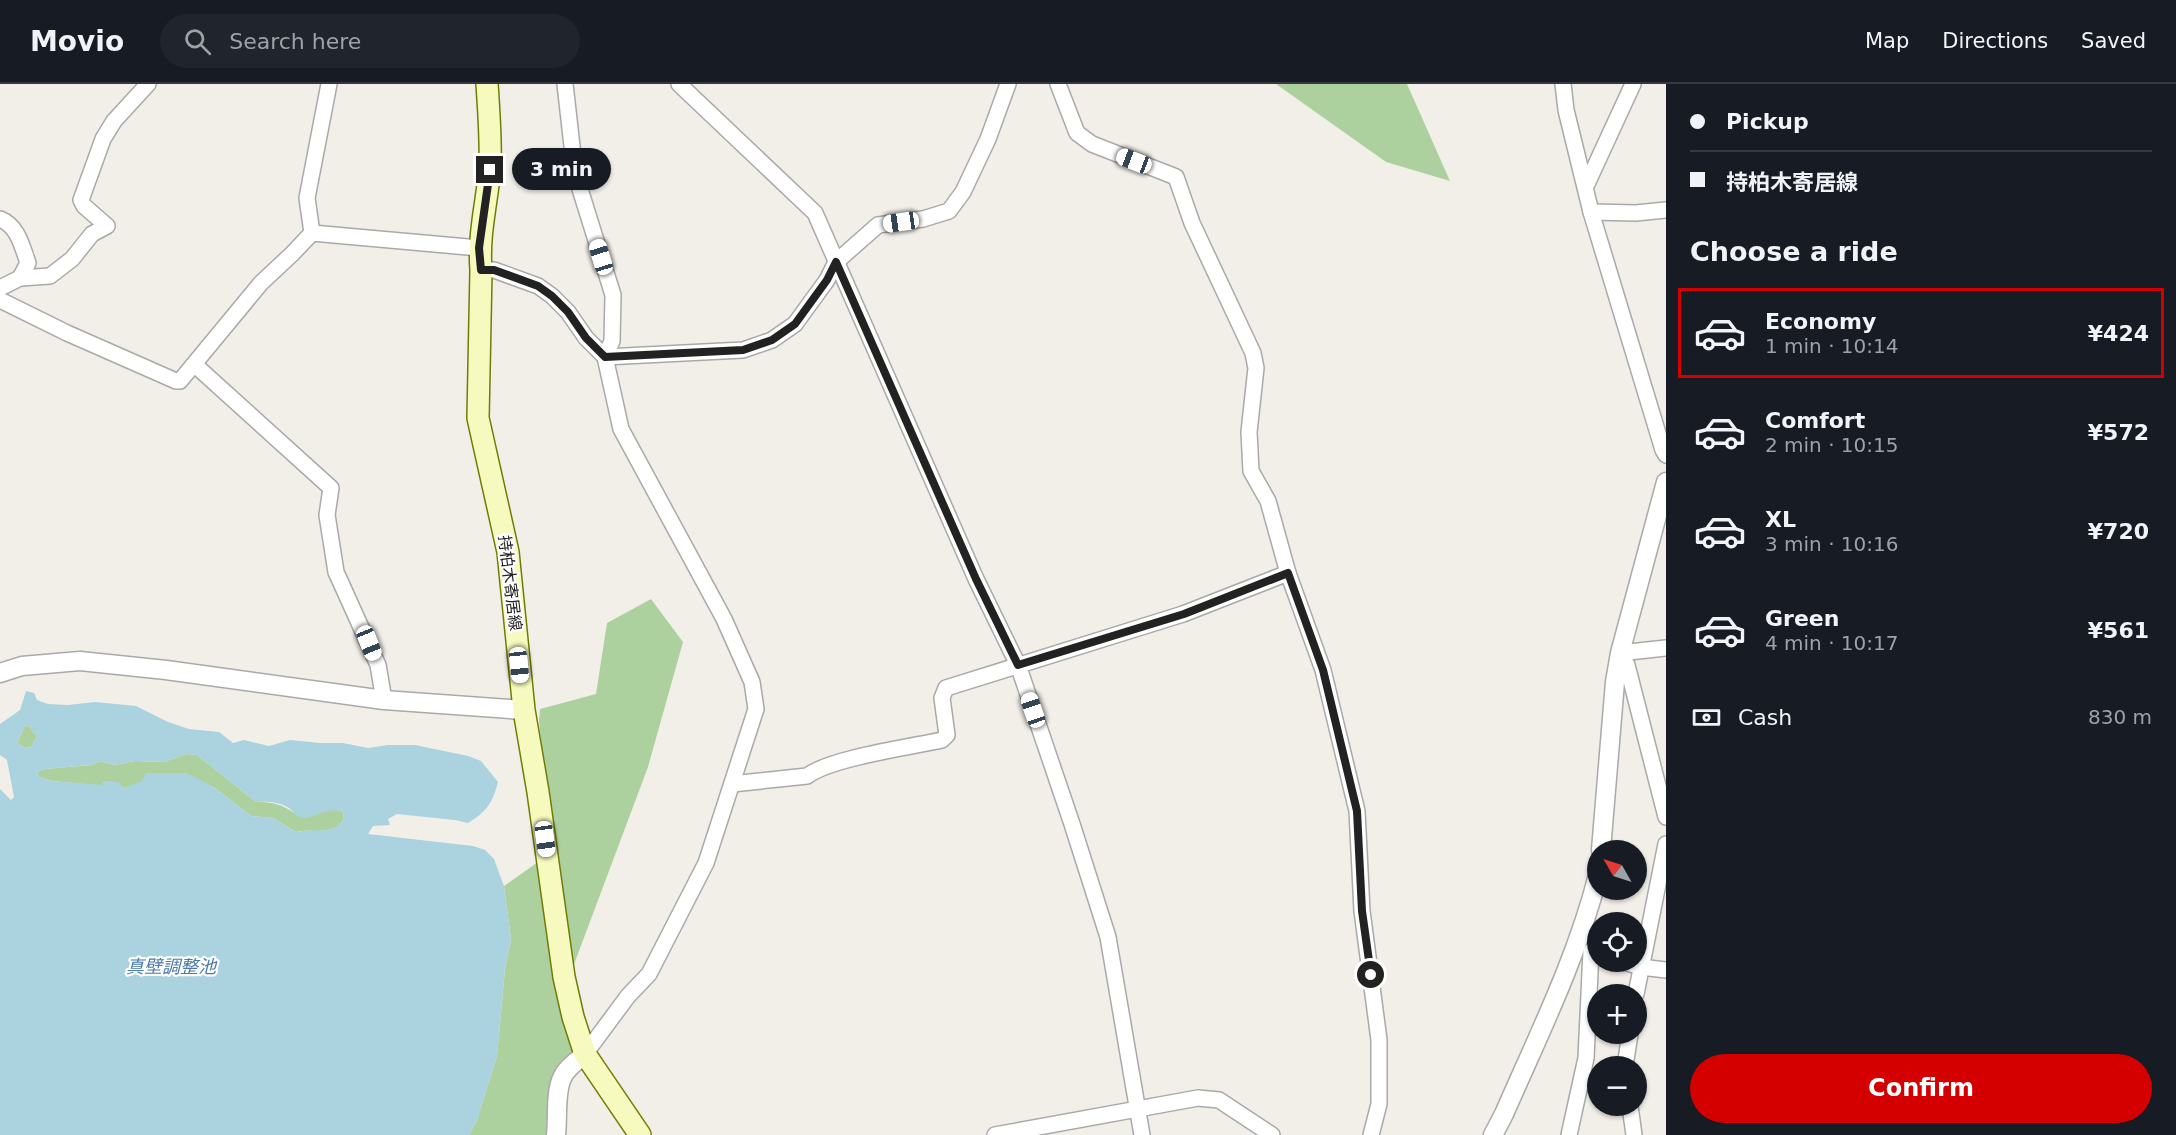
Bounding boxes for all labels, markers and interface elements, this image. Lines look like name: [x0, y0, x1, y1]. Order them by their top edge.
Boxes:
search box: [160, 14, 580, 68]
text: Movio: [30, 25, 124, 58]
icon: search: [181, 25, 214, 58]
text: Search here: [229, 29, 361, 54]
text: Map: [1865, 29, 1909, 53]
text: Directions: [1942, 29, 2048, 53]
text: Saved: [2081, 29, 2146, 53]
text: Pickup: [1726, 109, 1809, 134]
car: [1114, 146, 1154, 176]
callout: 3 min: [511, 149, 610, 191]
route end: [476, 156, 503, 183]
text: 3 min: [530, 157, 593, 181]
text: 持柏木寄居線: [1726, 170, 1858, 195]
car: [882, 211, 920, 233]
text: Choose a ride: [1690, 236, 1898, 267]
car: [587, 237, 615, 277]
icon: car: [1693, 306, 1747, 360]
text: Economy: [1765, 309, 1876, 334]
text: ¥424: [2088, 321, 2149, 346]
text: 1 min · 10:14: [1765, 334, 1899, 358]
icon: car: [1693, 405, 1747, 459]
text: Comfort: [1765, 408, 1865, 433]
text: ¥572: [2088, 420, 2149, 445]
text: 2 min · 10:15: [1765, 433, 1899, 457]
icon: car: [1693, 504, 1747, 558]
text: XL: [1765, 507, 1796, 532]
text: ¥720: [2088, 519, 2149, 544]
text: 3 min · 10:16: [1765, 532, 1899, 556]
street label: 持柏木寄居線: [495, 534, 525, 632]
icon: car: [1693, 603, 1747, 657]
text: Green: [1765, 606, 1839, 631]
text: ¥561: [2088, 618, 2149, 643]
car: [354, 623, 384, 663]
text: 4 min · 10:17: [1765, 631, 1899, 655]
car: [508, 646, 530, 684]
car: [1019, 690, 1047, 730]
icon: cash: [1690, 701, 1723, 734]
text: Cash: [1738, 705, 1792, 730]
text: 830 m: [2088, 705, 2152, 729]
car: [534, 820, 556, 858]
north arrow: [1587, 840, 1647, 900]
map controls: [1587, 840, 1647, 1116]
button: locate: [1587, 912, 1647, 972]
water label: 真壁調整池: [126, 956, 218, 977]
route start: [1357, 961, 1384, 988]
button: +: [1587, 984, 1647, 1044]
button: Confirm: [1690, 1054, 2152, 1123]
button: −: [1587, 1056, 1647, 1116]

